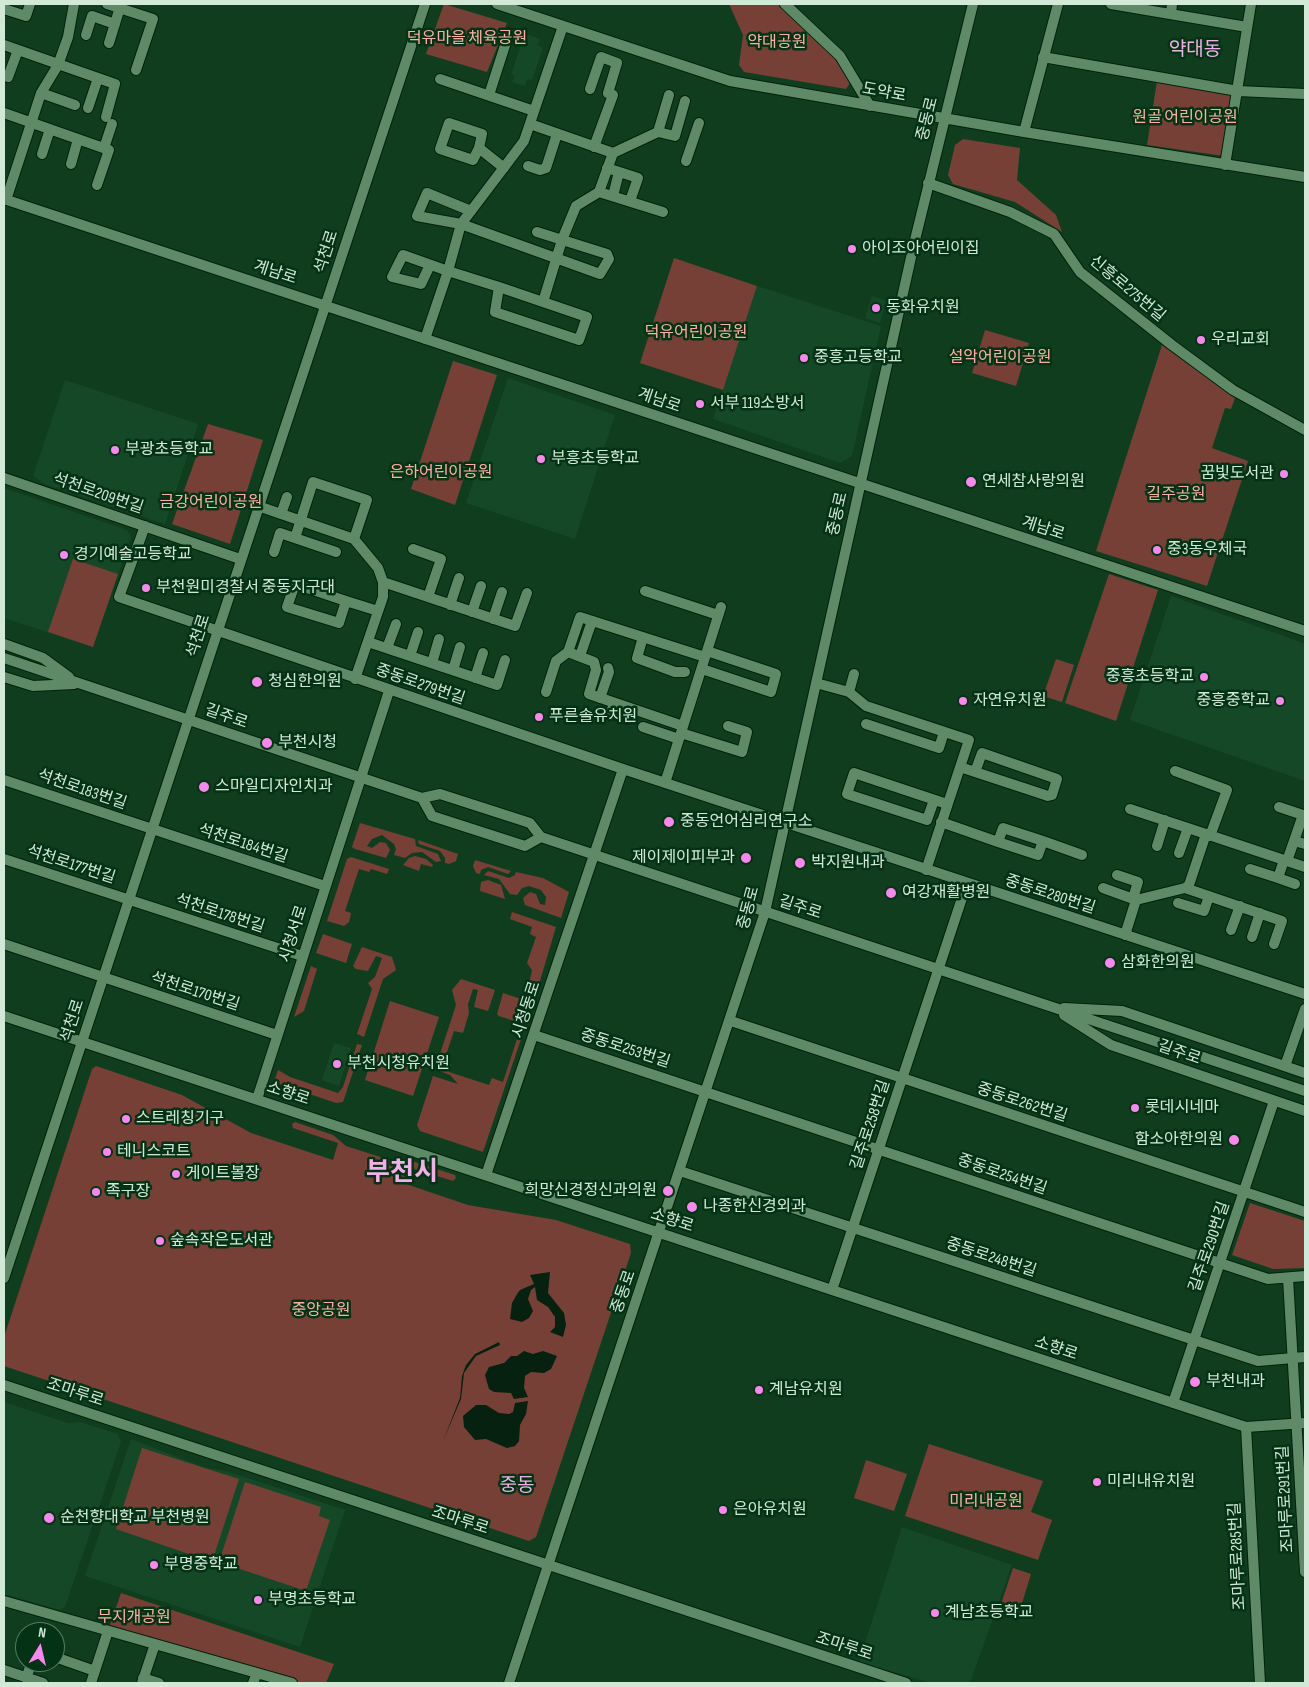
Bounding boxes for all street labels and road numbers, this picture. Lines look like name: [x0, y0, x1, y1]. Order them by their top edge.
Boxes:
street label: 도약로: [861, 80, 907, 106]
street label: 중동로: [913, 95, 943, 143]
street label: 석천로: [311, 228, 343, 276]
street label: 신흥로275번길: [1085, 252, 1169, 326]
street label: 계남로: [251, 257, 299, 289]
street label: 계남로: [635, 385, 683, 417]
street label: 석천로209번길: [50, 470, 146, 518]
street label: 중동로: [824, 490, 852, 538]
street label: 계남로: [1019, 513, 1067, 545]
street label: 석천로: [183, 612, 215, 660]
street label: 중동로279번길: [373, 661, 467, 709]
street label: 길주로: [202, 701, 250, 733]
street label: 석천로183번길: [35, 766, 129, 814]
street label: 석천로184번길: [196, 820, 290, 868]
street label: 석천로177번길: [24, 842, 118, 888]
street label: 중동로280번길: [1002, 871, 1098, 919]
street label: 중동로: [734, 884, 764, 932]
street label: 석천로178번길: [173, 891, 267, 937]
street label: 길주로: [776, 892, 824, 924]
street label: 시청서로: [276, 903, 312, 965]
street label: 석천로170번길: [148, 969, 242, 1015]
street label: 시청동로: [509, 979, 545, 1041]
street label: 석천로: [57, 997, 89, 1045]
street label: 중동로253번길: [578, 1025, 672, 1073]
street label: 길주로: [1155, 1037, 1203, 1069]
street label: 소향로: [264, 1078, 312, 1110]
street label: 길주로258번길: [847, 1078, 895, 1172]
street label: 중동로262번길: [974, 1079, 1070, 1127]
street label: 중동로254번길: [955, 1151, 1049, 1199]
street label: 길주로290번길: [1186, 1199, 1234, 1295]
street label: 소향로: [648, 1205, 696, 1237]
street label: 중동로248번길: [943, 1234, 1039, 1282]
street label: 중동로: [608, 1268, 640, 1316]
street label: 소향로: [1032, 1333, 1080, 1365]
street label: 조마루로: [44, 1375, 106, 1411]
street label: 조마루로291번길: [1274, 1445, 1298, 1553]
street label: 조마루로285번길: [1226, 1501, 1250, 1611]
street label: 조마루로: [429, 1503, 491, 1539]
street label: 조마루로: [813, 1629, 875, 1665]

